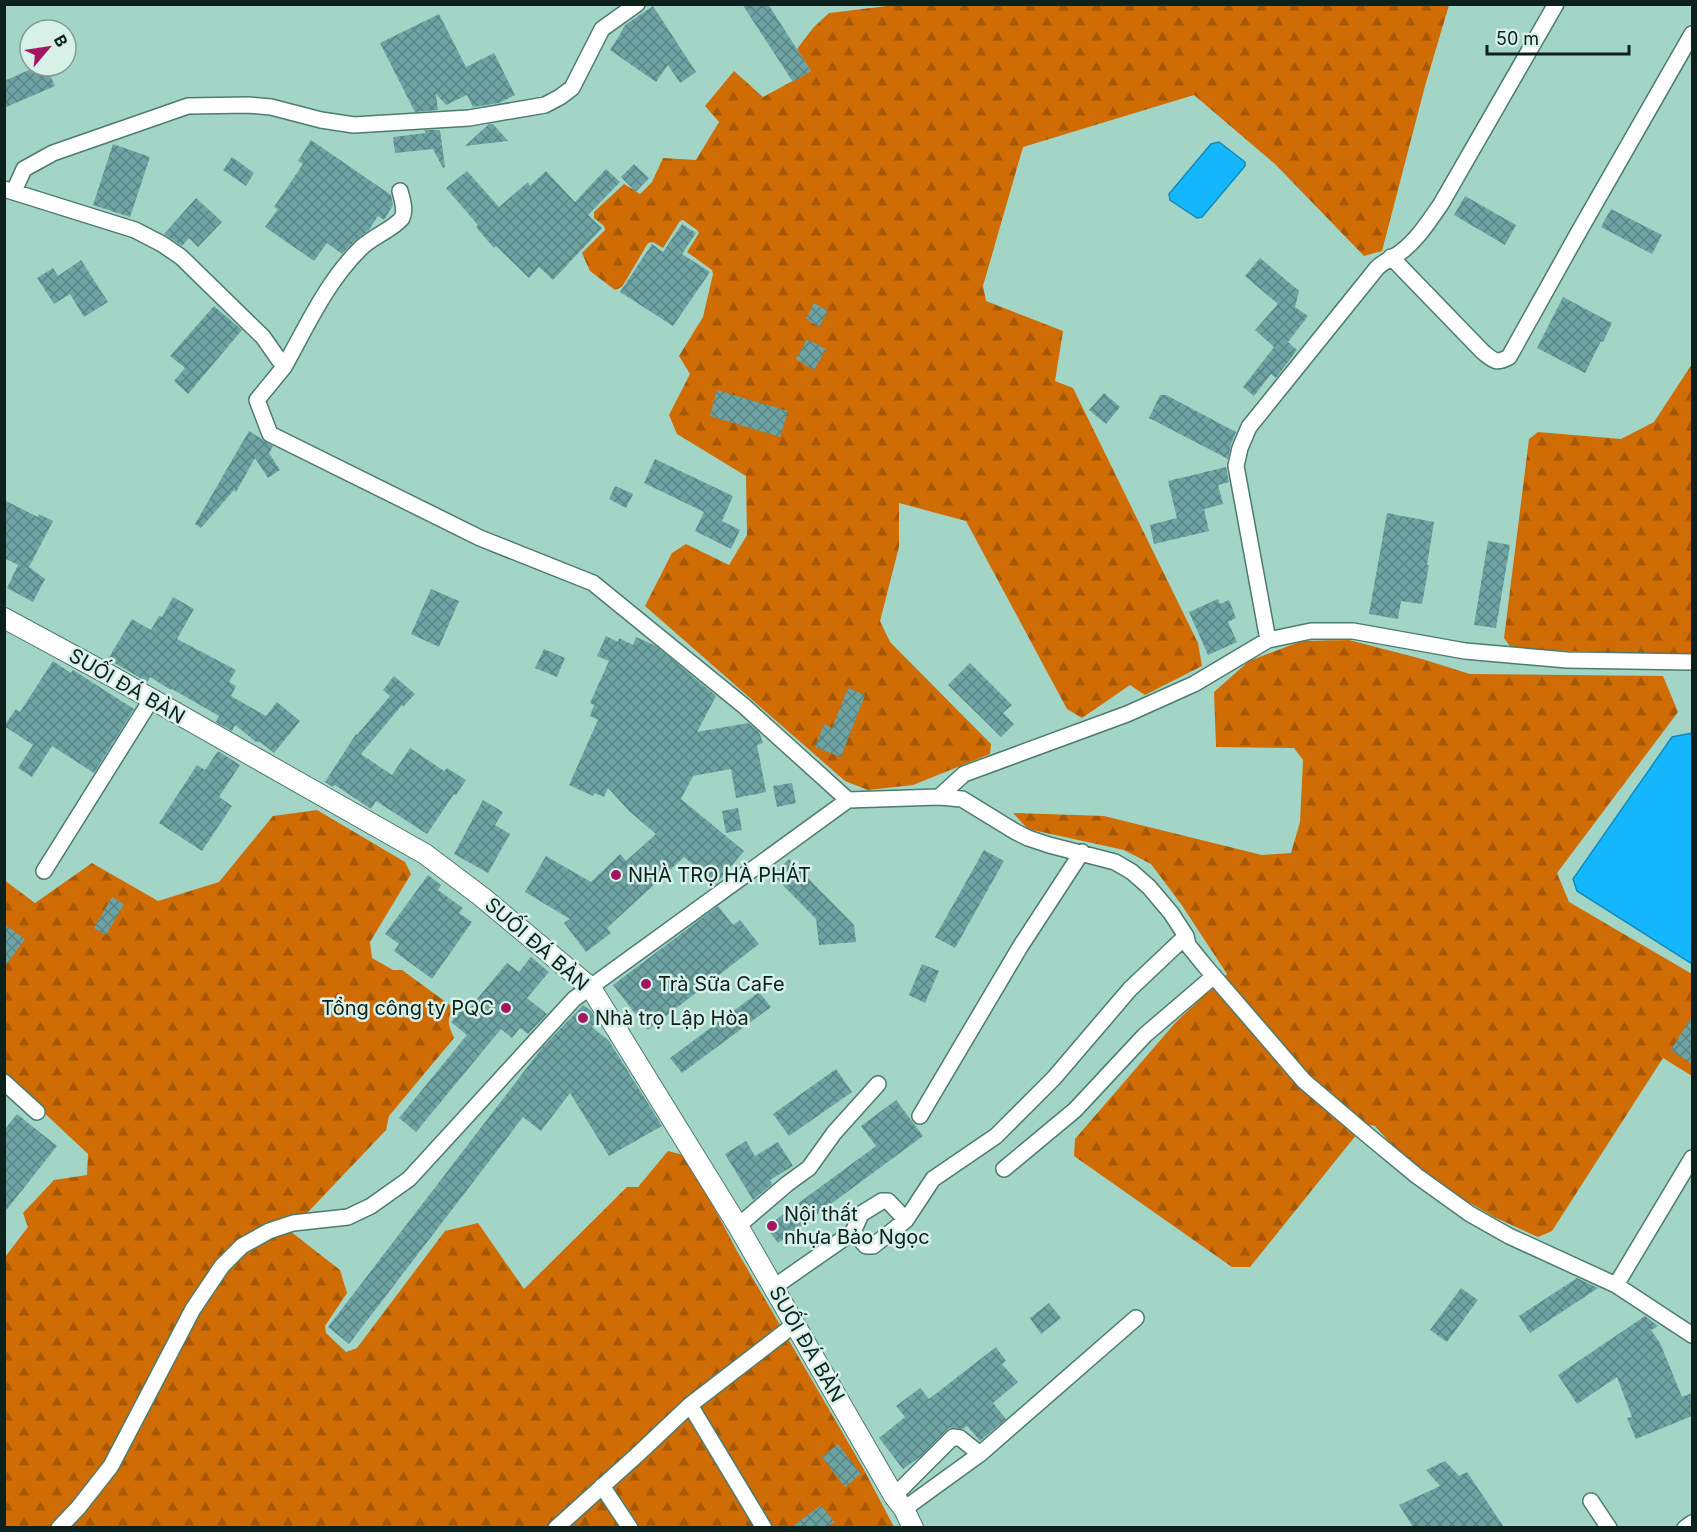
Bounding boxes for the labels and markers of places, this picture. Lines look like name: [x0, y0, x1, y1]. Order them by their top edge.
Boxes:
place label: NHÀ TRỌ HÀ PHÁT: [628, 862, 811, 887]
marker: NHÀ TRỌ HÀ PHÁT: [609, 868, 623, 882]
place label: Trà Sữa CaFe: [658, 972, 785, 996]
marker: Trà Sữa CaFe: [639, 977, 653, 991]
place label: Tổng công ty PQC: [321, 996, 494, 1020]
marker: Tổng công ty PQC: [499, 1001, 513, 1015]
place label: Nhà trọ Lập Hòa: [595, 1006, 749, 1030]
marker: Nhà trọ Lập Hòa: [576, 1011, 590, 1025]
place label: Nội thất nhựa Bảo Ngọc: [784, 1202, 930, 1249]
marker: Nội thất nhựa Bảo Ngọc: [765, 1219, 779, 1233]

